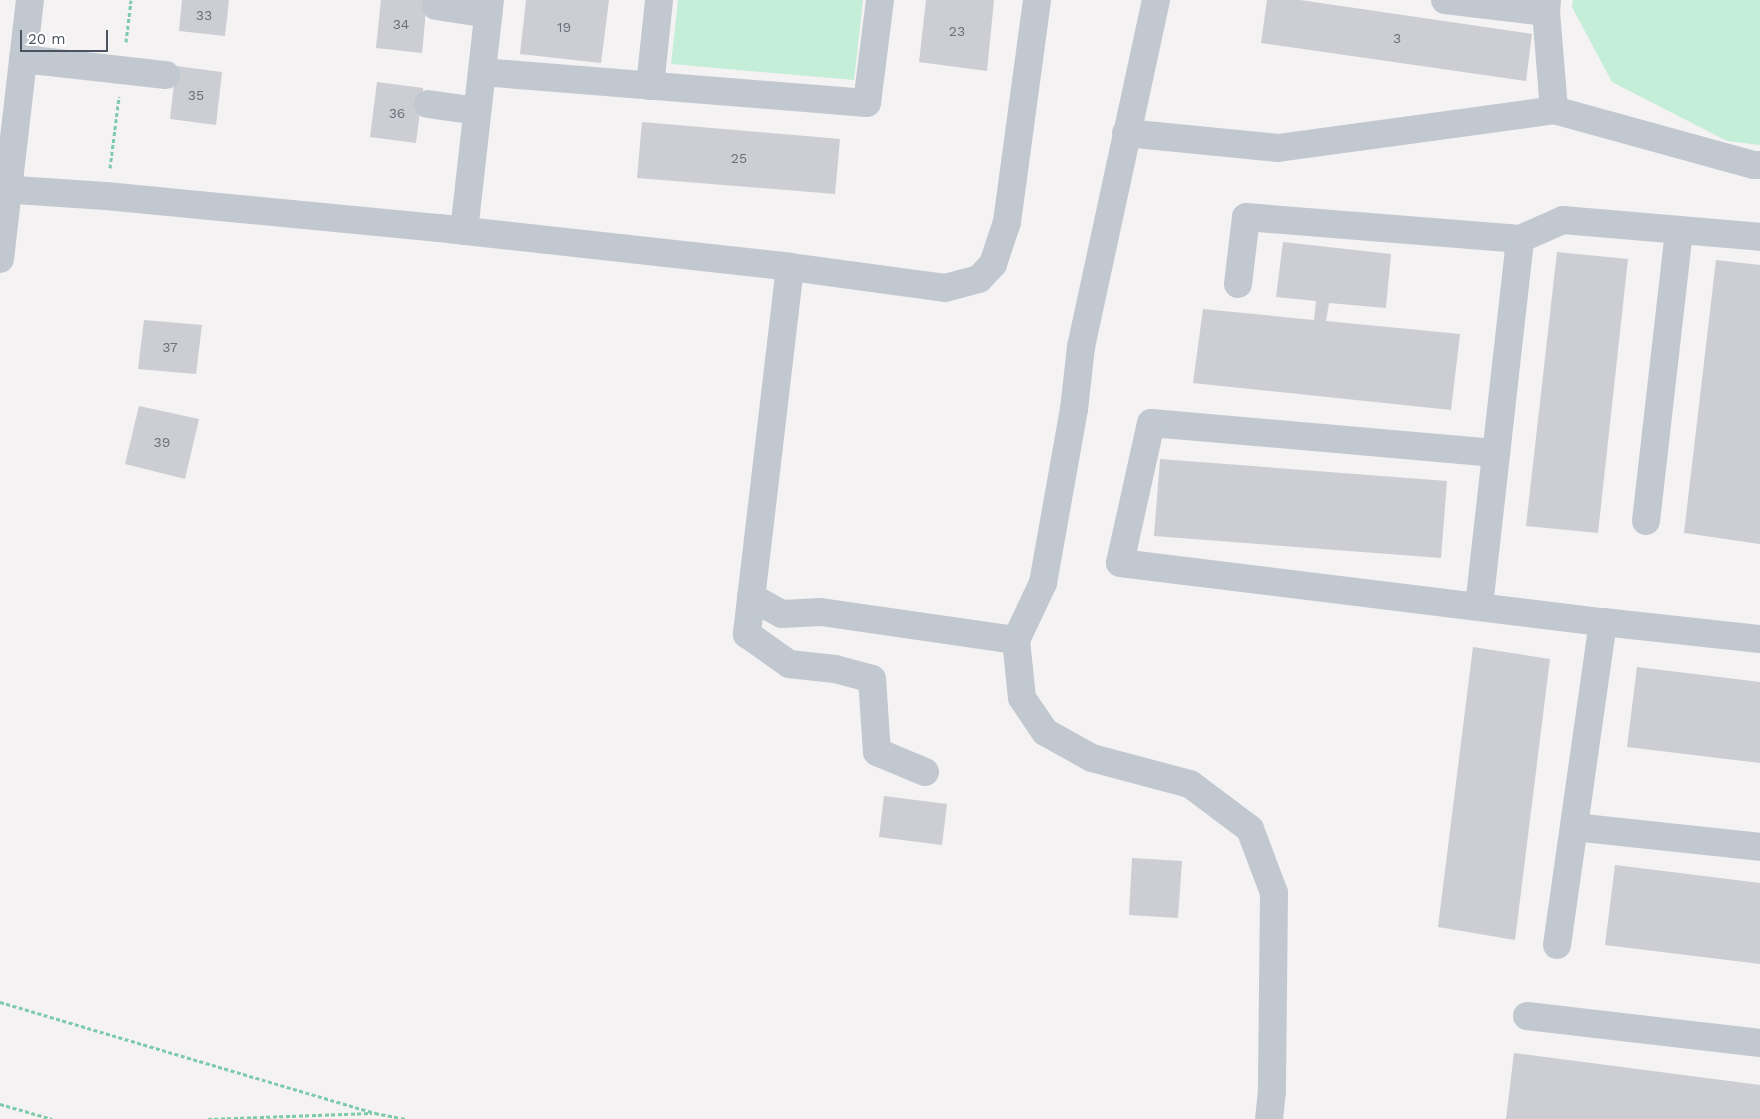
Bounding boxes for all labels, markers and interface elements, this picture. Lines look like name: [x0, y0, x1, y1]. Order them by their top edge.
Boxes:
house number: 33: [196, 7, 212, 23]
house number: 34: [393, 16, 409, 32]
house number: 19: [557, 19, 571, 35]
scale bar: [22, 20, 110, 52]
house number: 23: [949, 23, 965, 39]
text: 20 m: [28, 30, 66, 48]
house number: 3: [1393, 30, 1401, 46]
house number: 35: [188, 87, 204, 103]
house number: 36: [389, 105, 405, 121]
house number: 25: [731, 150, 747, 166]
house number: 37: [162, 339, 178, 355]
house number: 39: [154, 434, 170, 450]

